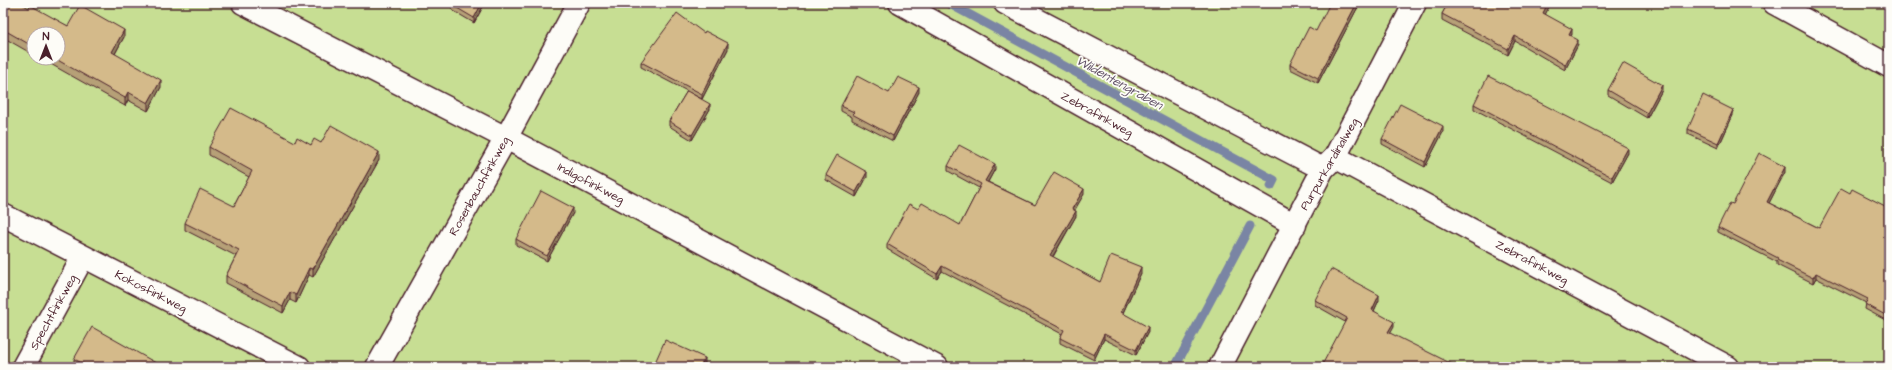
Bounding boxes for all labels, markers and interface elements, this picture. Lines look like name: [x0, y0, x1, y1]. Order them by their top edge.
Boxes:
north arrow: [26, 26, 66, 66]
text: N: [43, 29, 50, 44]
water label: Wildentengraben: [1072, 52, 1167, 116]
street label: Zebrafinkweg: [1057, 88, 1136, 142]
street label: Purpurkardinalweg: [1296, 115, 1364, 214]
street label: Rosenbauchfinkweg: [445, 134, 515, 239]
street label: Indigofinkweg: [554, 159, 627, 209]
street label: Zebrafinkweg: [1492, 236, 1571, 290]
street label: Kokosfinkweg: [111, 266, 190, 318]
street label: Spechtfinkweg: [26, 271, 82, 354]

